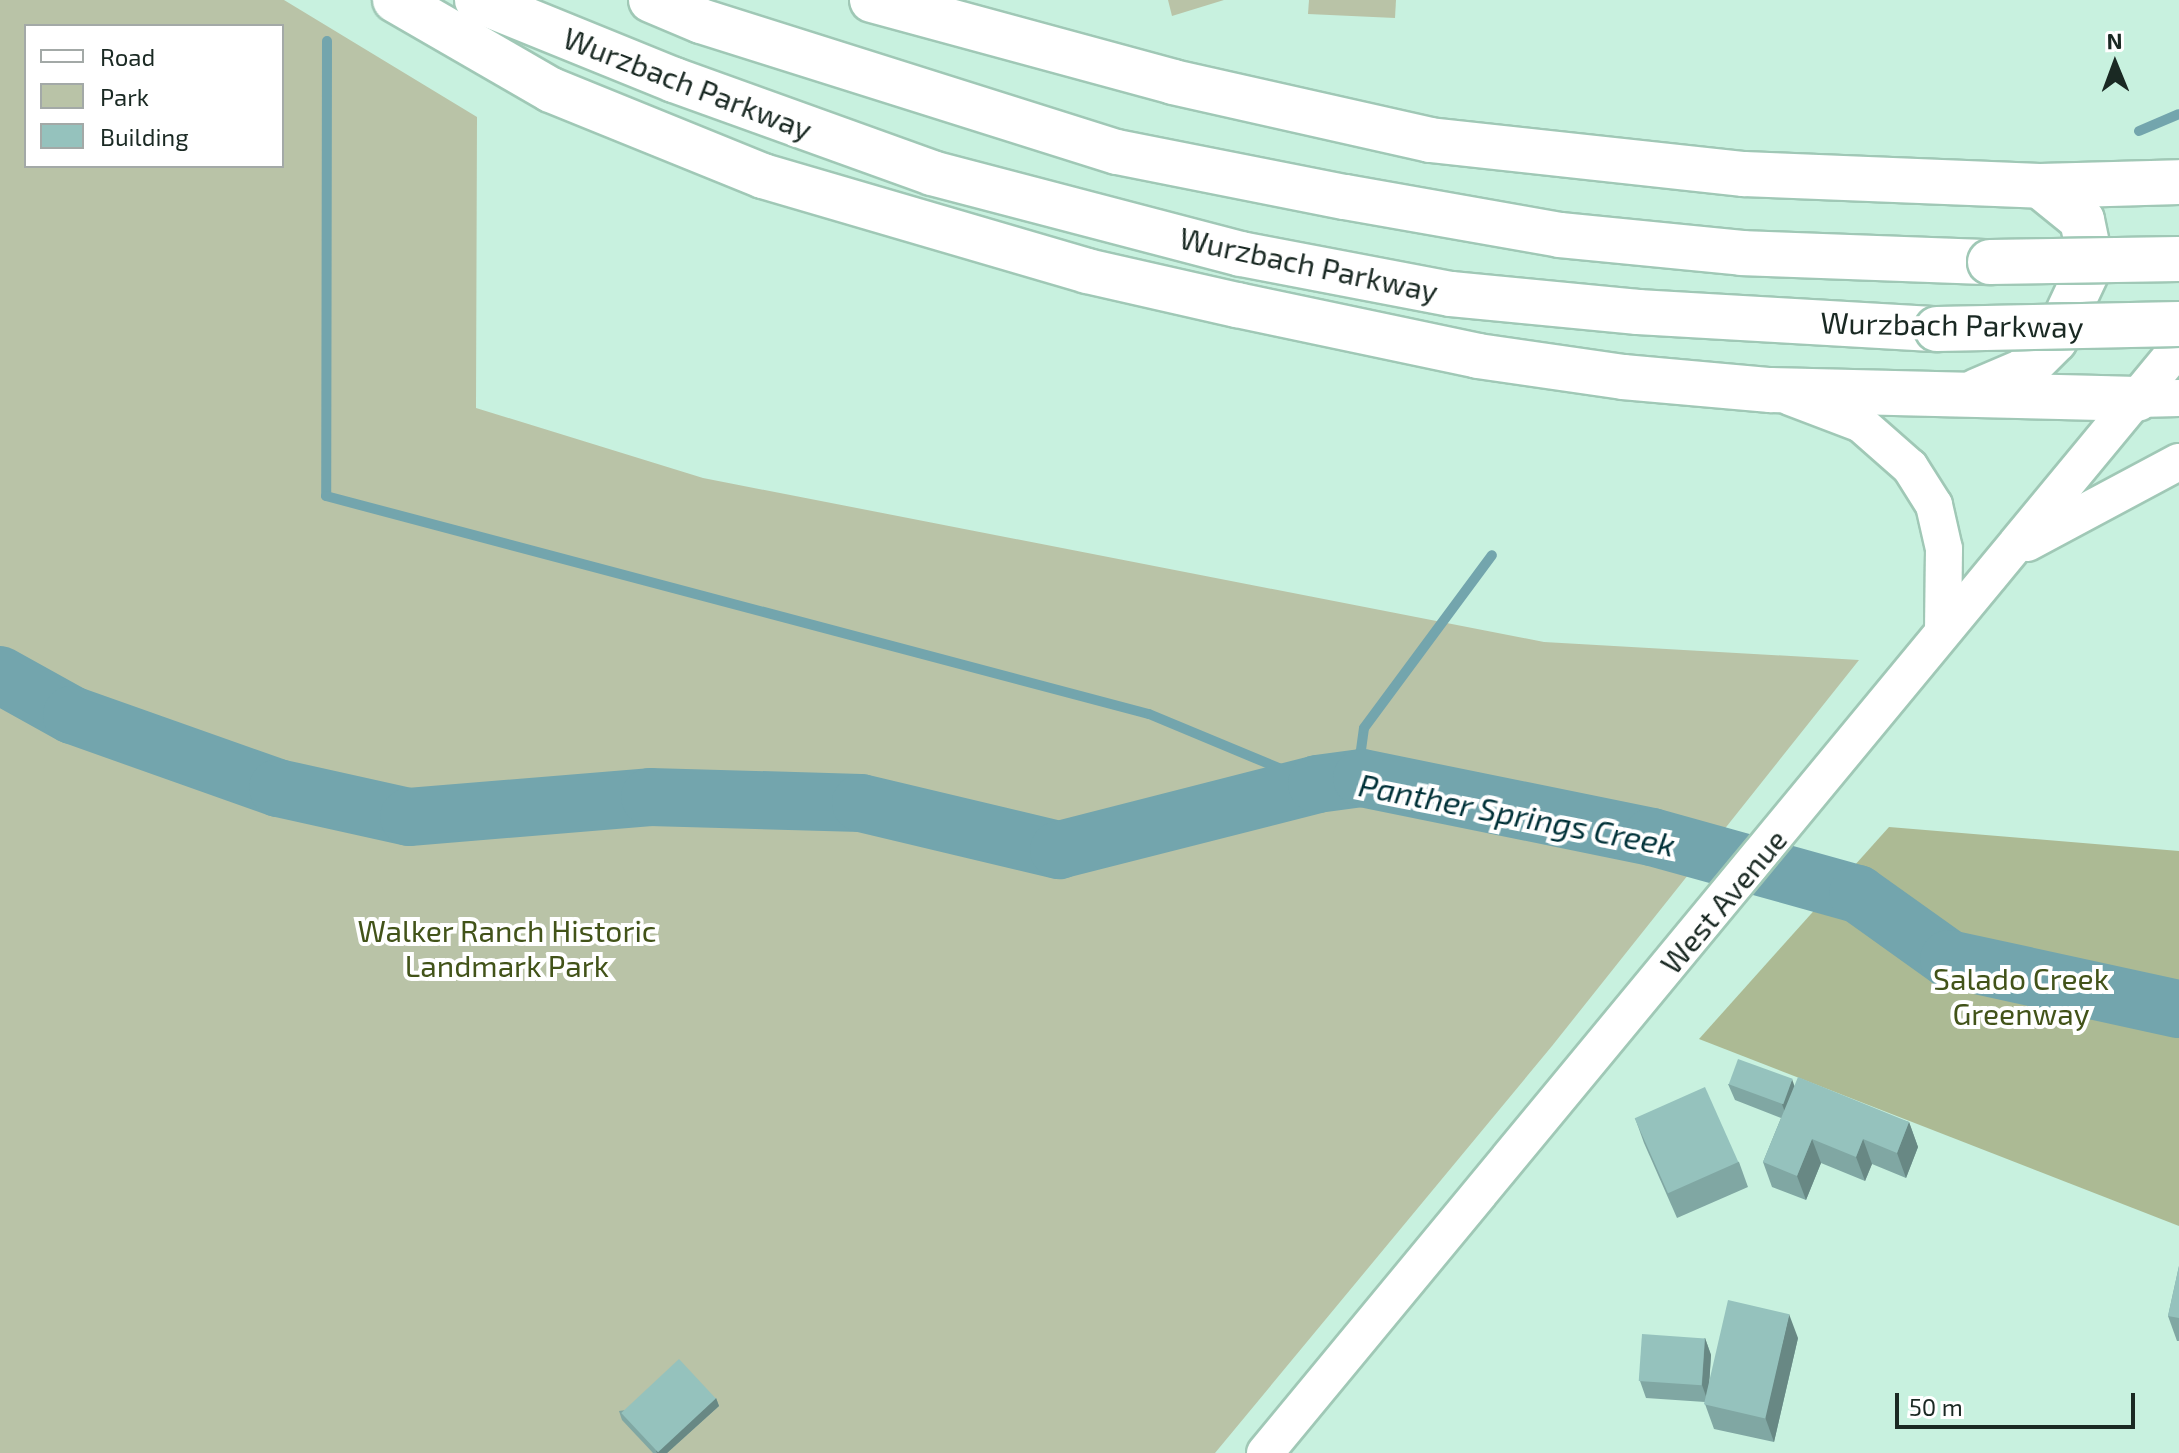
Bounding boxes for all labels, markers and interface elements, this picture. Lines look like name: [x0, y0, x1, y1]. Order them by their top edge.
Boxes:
street label: Wurzbach Parkway: [559, 19, 817, 147]
legend: [24, 24, 284, 168]
north arrow: [2075, 24, 2155, 104]
text: N: [2106, 27, 2123, 53]
text: Road: [100, 42, 155, 71]
text: Park: [100, 82, 149, 111]
text: Building: [100, 122, 189, 151]
street label: Wurzbach Parkway: [1177, 219, 1441, 309]
street label: Wurzbach Parkway: [1820, 304, 2084, 344]
water label: Panther Springs Creek: [1355, 764, 1679, 864]
street label: West Avenue: [1652, 821, 1794, 981]
park label: Walker Ranch Historic Landmark Park: [357, 912, 657, 982]
park label: Salado Creek Greenway: [1933, 960, 2109, 1030]
scale bar: [1899, 1377, 2139, 1427]
text: 50 m: [1909, 1392, 1963, 1421]

